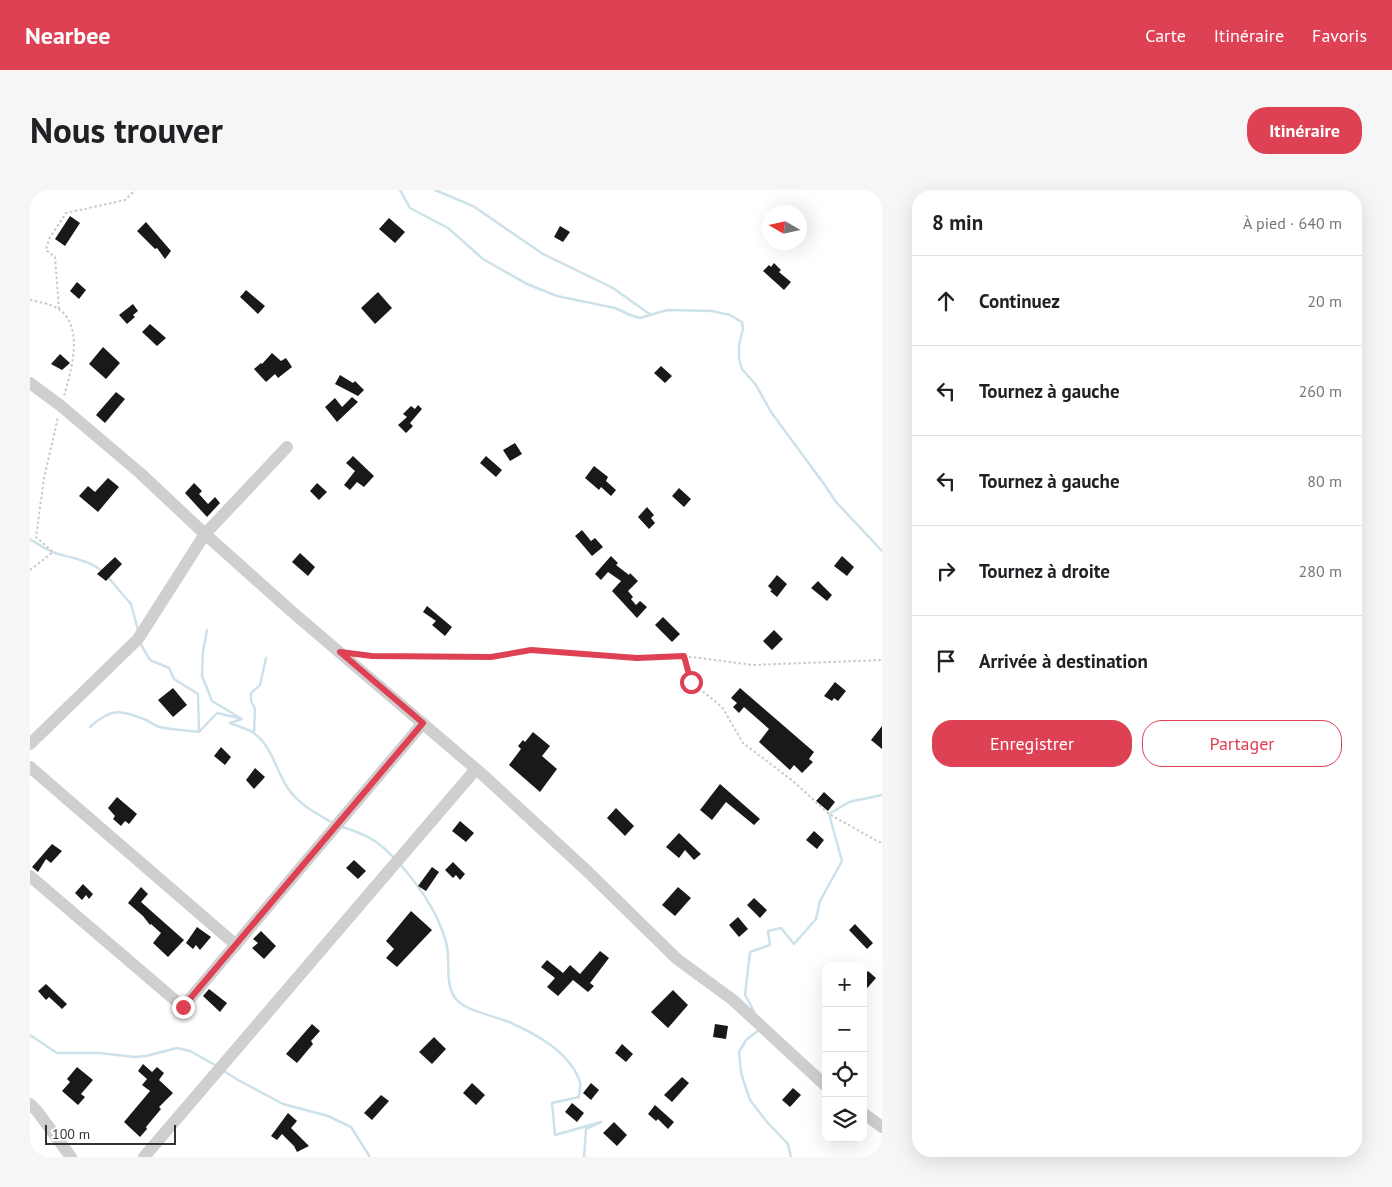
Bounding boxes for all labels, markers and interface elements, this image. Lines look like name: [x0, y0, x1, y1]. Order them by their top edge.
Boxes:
text: Nearbee: [25, 20, 110, 51]
text: Carte: [1145, 24, 1186, 47]
text: Itinéraire: [1214, 24, 1284, 47]
text: Favoris: [1312, 24, 1367, 47]
text: Nous trouver: [30, 107, 223, 153]
button: Itinéraire: [1247, 107, 1362, 154]
north arrow: [762, 205, 807, 250]
text: 8 min: [932, 209, 983, 236]
text: À pied · 640 m: [1243, 213, 1342, 233]
icon: ahead: [932, 287, 960, 315]
text: Continuez: [979, 289, 1060, 313]
text: 20 m: [1307, 291, 1342, 311]
icon: left: [932, 377, 960, 405]
text: Tournez à gauche: [979, 379, 1120, 403]
text: 260 m: [1299, 381, 1342, 401]
icon: left: [932, 467, 960, 495]
text: Tournez à gauche: [979, 469, 1120, 493]
text: 80 m: [1307, 471, 1342, 491]
icon: right: [932, 557, 960, 585]
text: Tournez à droite: [979, 559, 1110, 583]
text: 280 m: [1299, 561, 1342, 581]
icon: arrive: [932, 647, 960, 675]
text: Arrivée à destination: [979, 649, 1148, 673]
route start: [680, 671, 703, 694]
button: Enregistrer: [932, 720, 1132, 767]
button: Partager: [1142, 720, 1342, 767]
map controls: [822, 962, 867, 1142]
button: +: [822, 962, 867, 1007]
route end: [172, 996, 195, 1019]
button: −: [822, 1007, 867, 1052]
button: locate: [822, 1052, 867, 1097]
button: layers: [822, 1097, 867, 1142]
scale bar: [45, 1122, 176, 1145]
text: 100 m: [52, 1125, 90, 1143]

